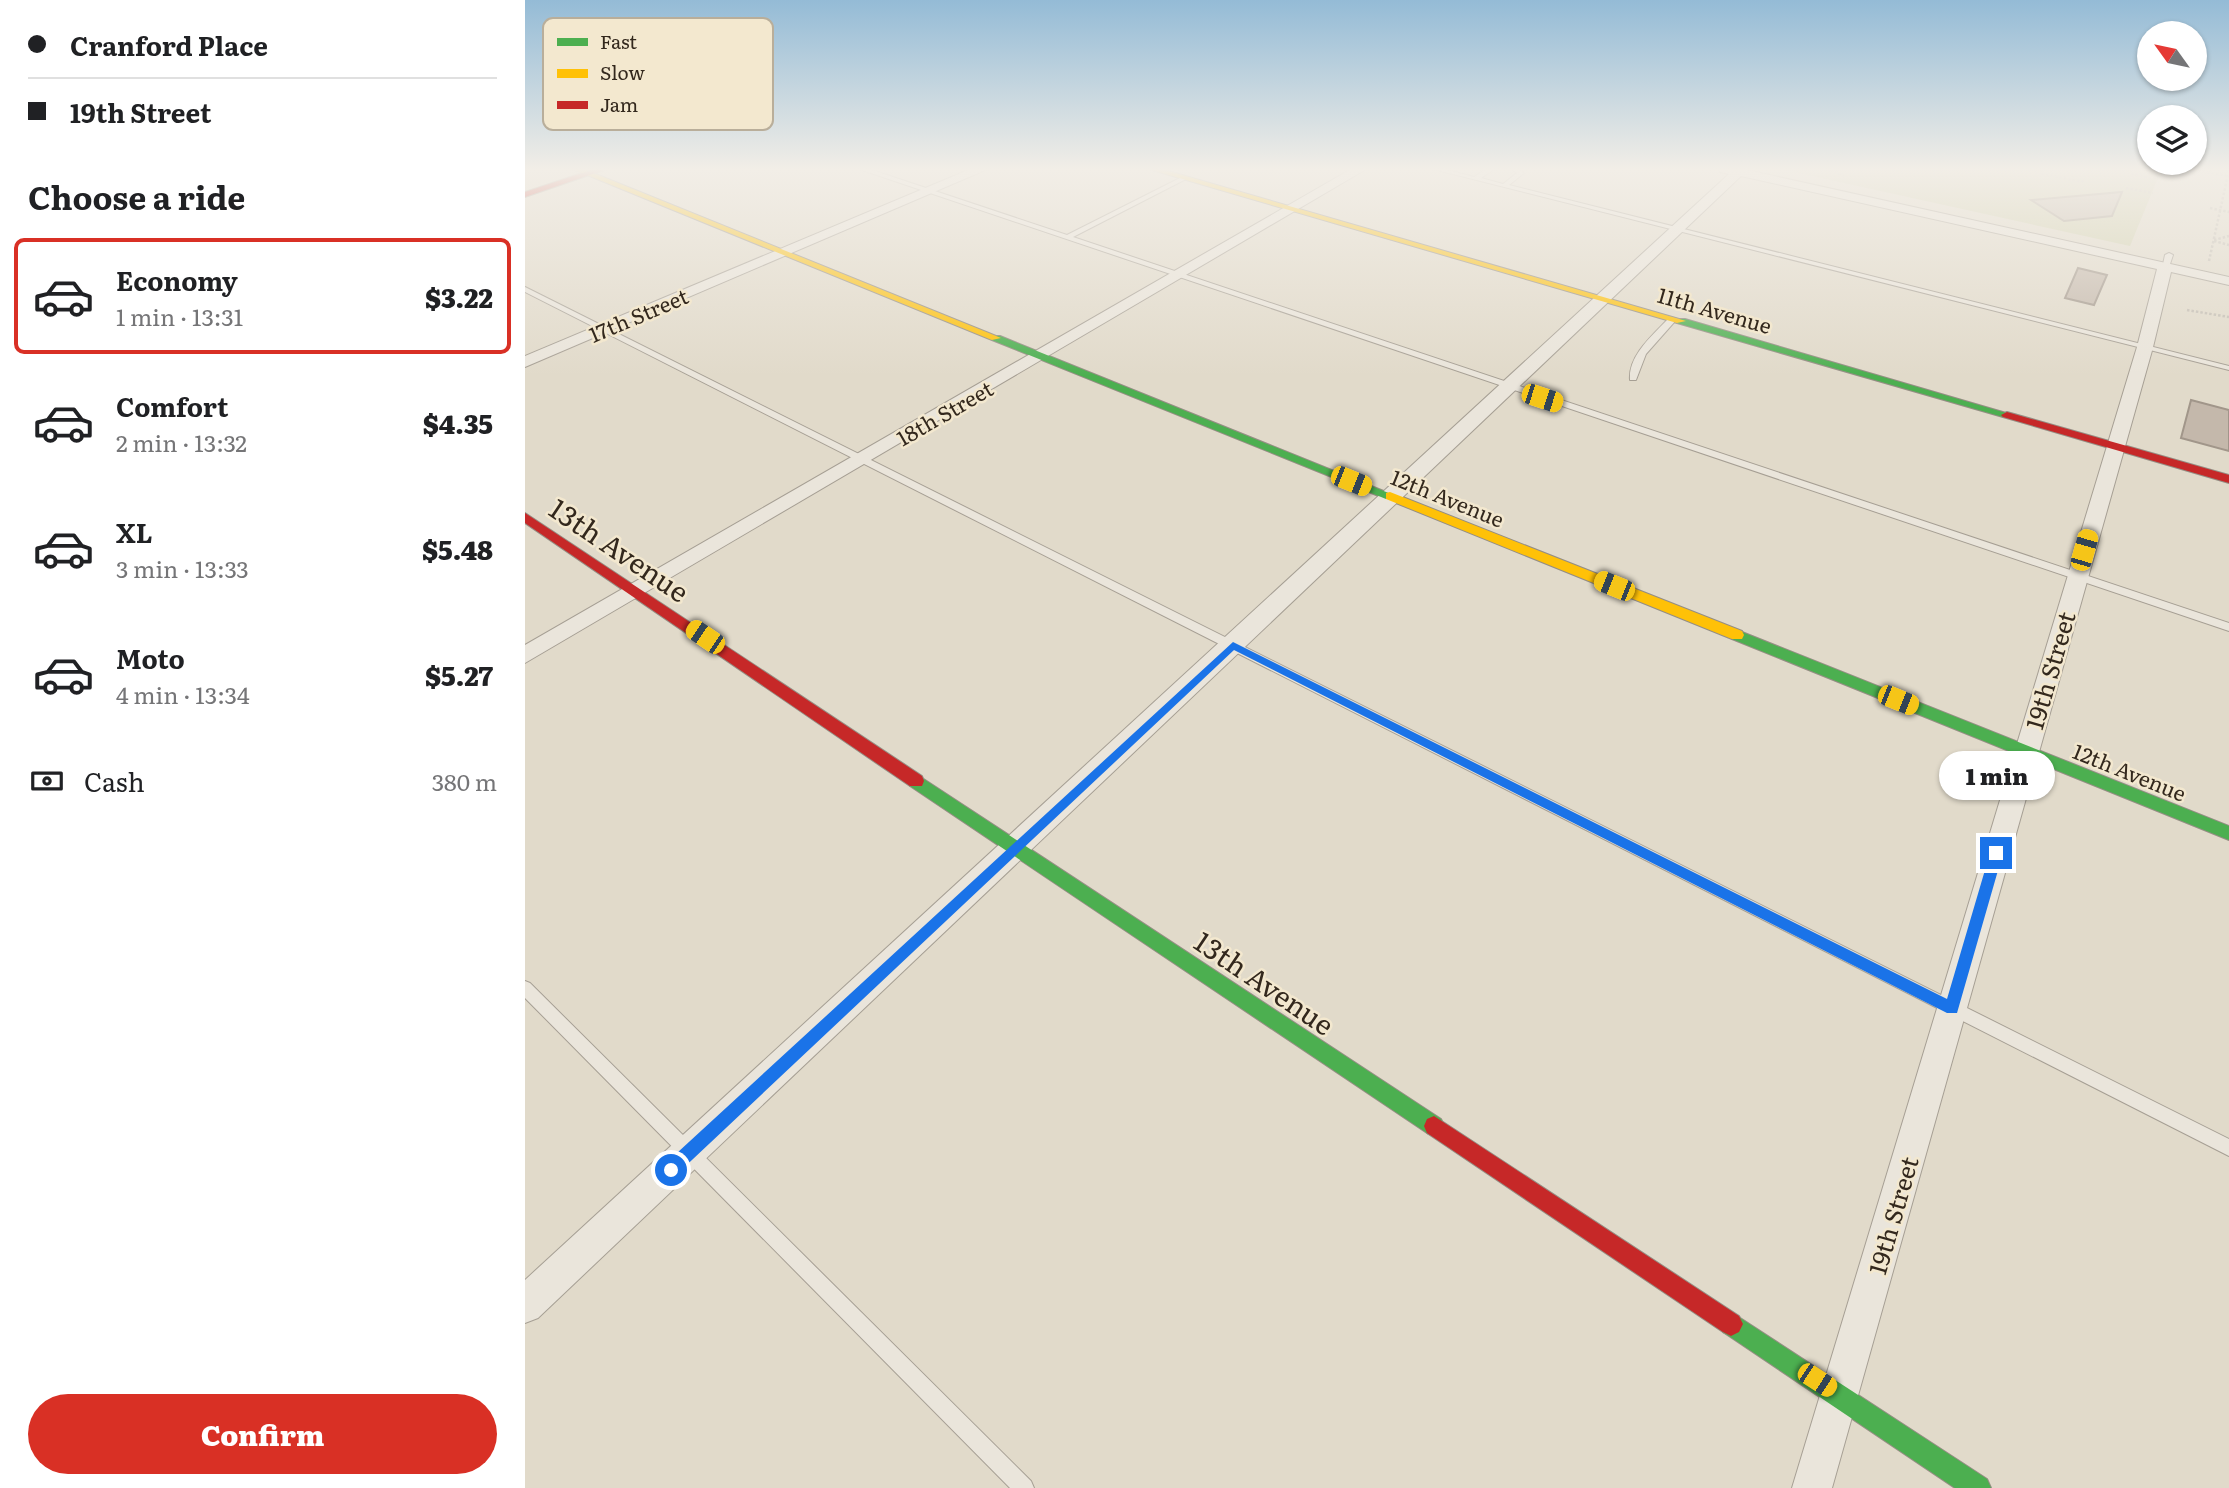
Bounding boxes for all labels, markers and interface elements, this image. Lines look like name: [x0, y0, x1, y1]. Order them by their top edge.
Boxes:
legend: [543, 18, 773, 130]
north arrow: [2137, 21, 2207, 91]
map controls: [2137, 21, 2207, 175]
text: Cranford Place: [70, 25, 268, 64]
text: Fast: [600, 27, 637, 55]
text: Slow: [600, 58, 645, 86]
text: Jam: [600, 90, 638, 118]
text: 19th Street: [70, 92, 211, 131]
button: layers: [2137, 105, 2207, 175]
text: Choose a ride: [28, 172, 245, 220]
text: Economy: [116, 260, 238, 299]
icon: car: [32, 265, 95, 328]
text: $3.22: [425, 277, 493, 316]
street label: 11th Avenue: [1654, 278, 1776, 340]
street label: 17th Street: [584, 279, 693, 349]
text: 1 min · 13:31: [116, 299, 243, 333]
street label: 18th Street: [890, 372, 998, 452]
car: [1519, 382, 1566, 414]
text: Comfort: [116, 386, 228, 425]
icon: car: [32, 391, 95, 454]
text: $4.35: [423, 403, 493, 442]
text: 2 min · 13:32: [116, 425, 247, 459]
street label: 12th Avenue: [1387, 460, 1509, 534]
car: [1328, 463, 1375, 499]
street label: 13th Avenue: [542, 487, 698, 611]
text: XL: [116, 512, 153, 551]
icon: car: [32, 517, 95, 580]
car: [2069, 527, 2100, 573]
text: $5.48: [422, 529, 493, 568]
text: 3 min · 13:33: [116, 551, 249, 585]
car: [1591, 568, 1638, 604]
street label: 19th Street: [2015, 607, 2083, 733]
car: [682, 617, 729, 657]
text: Moto: [116, 638, 185, 677]
icon: car: [32, 643, 95, 706]
text: $5.27: [425, 655, 493, 694]
text: 4 min · 13:34: [116, 677, 250, 711]
car: [1875, 682, 1922, 718]
street label: 12th Avenue: [2069, 734, 2191, 808]
callout: 1 min: [1938, 752, 2054, 800]
text: 1 min: [1966, 758, 2028, 792]
text: Cash: [84, 761, 145, 800]
icon: cash: [28, 762, 66, 800]
text: 380 m: [432, 764, 497, 798]
route end: [1980, 837, 2012, 869]
street label: 13th Avenue: [1187, 920, 1343, 1044]
street label: 19th Street: [1858, 1152, 1926, 1278]
route start: [655, 1154, 687, 1186]
car: [1794, 1360, 1841, 1400]
button: Confirm: [28, 1394, 497, 1474]

